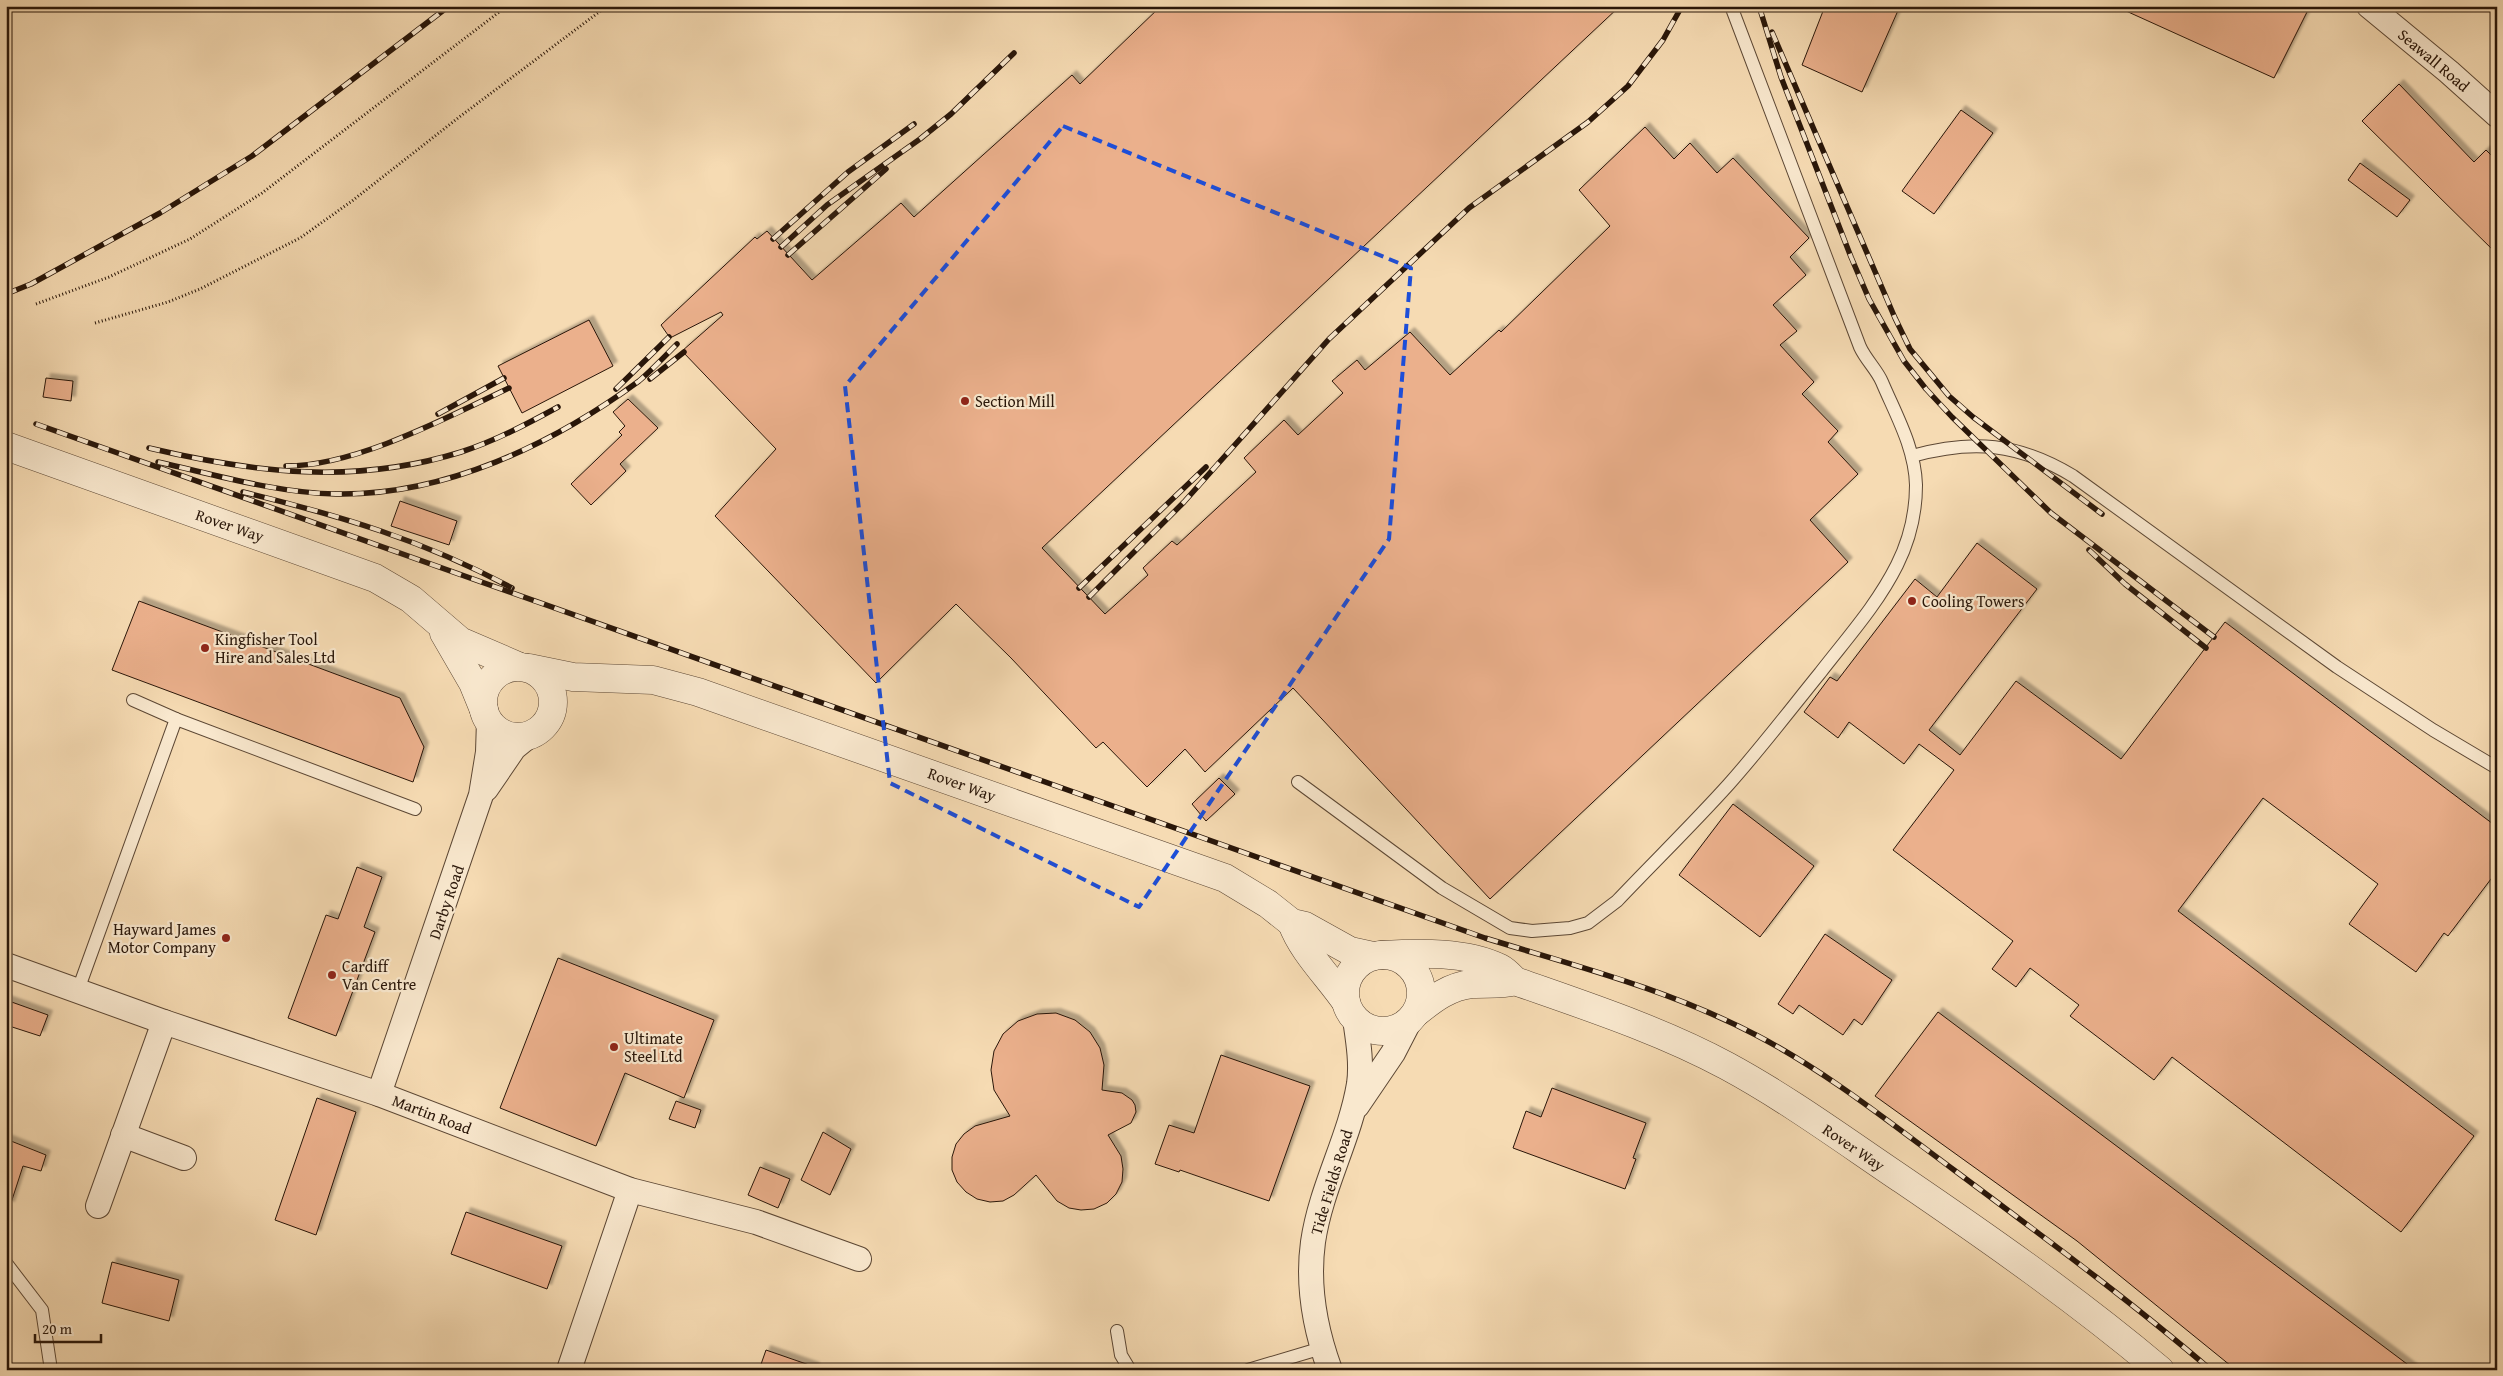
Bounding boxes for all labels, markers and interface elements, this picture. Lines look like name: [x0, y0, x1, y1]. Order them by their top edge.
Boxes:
street label: Seawall Road: [2393, 23, 2476, 98]
place label: Section Mill: [975, 389, 1055, 413]
marker: Section Mill: [959, 395, 971, 407]
street label: Rover Way: [193, 502, 267, 548]
place label: Cooling Towers: [1922, 589, 2024, 613]
marker: Cooling Towers: [1906, 595, 1918, 607]
place label: Kingfisher Tool Hire and Sales Ltd: [215, 627, 336, 669]
marker: Kingfisher Tool Hire and Sales Ltd: [199, 642, 211, 654]
street label: Rover Way: [925, 761, 999, 807]
street label: Darby Road: [422, 861, 470, 942]
place label: Hayward James Motor Company: [108, 917, 216, 959]
marker: Hayward James Motor Company: [220, 932, 232, 944]
place label: Cardiff Van Centre: [342, 954, 416, 996]
marker: Cardiff Van Centre: [326, 969, 338, 981]
place label: Ultimate Steel Ltd: [624, 1026, 683, 1068]
marker: Ultimate Steel Ltd: [608, 1041, 620, 1053]
street label: Martin Road: [389, 1088, 476, 1140]
street label: Rover Way: [1818, 1117, 1890, 1177]
street label: Tide Fields Road: [1304, 1126, 1359, 1238]
scale bar: [35, 1311, 101, 1343]
text: 20 m: [42, 1318, 73, 1339]

